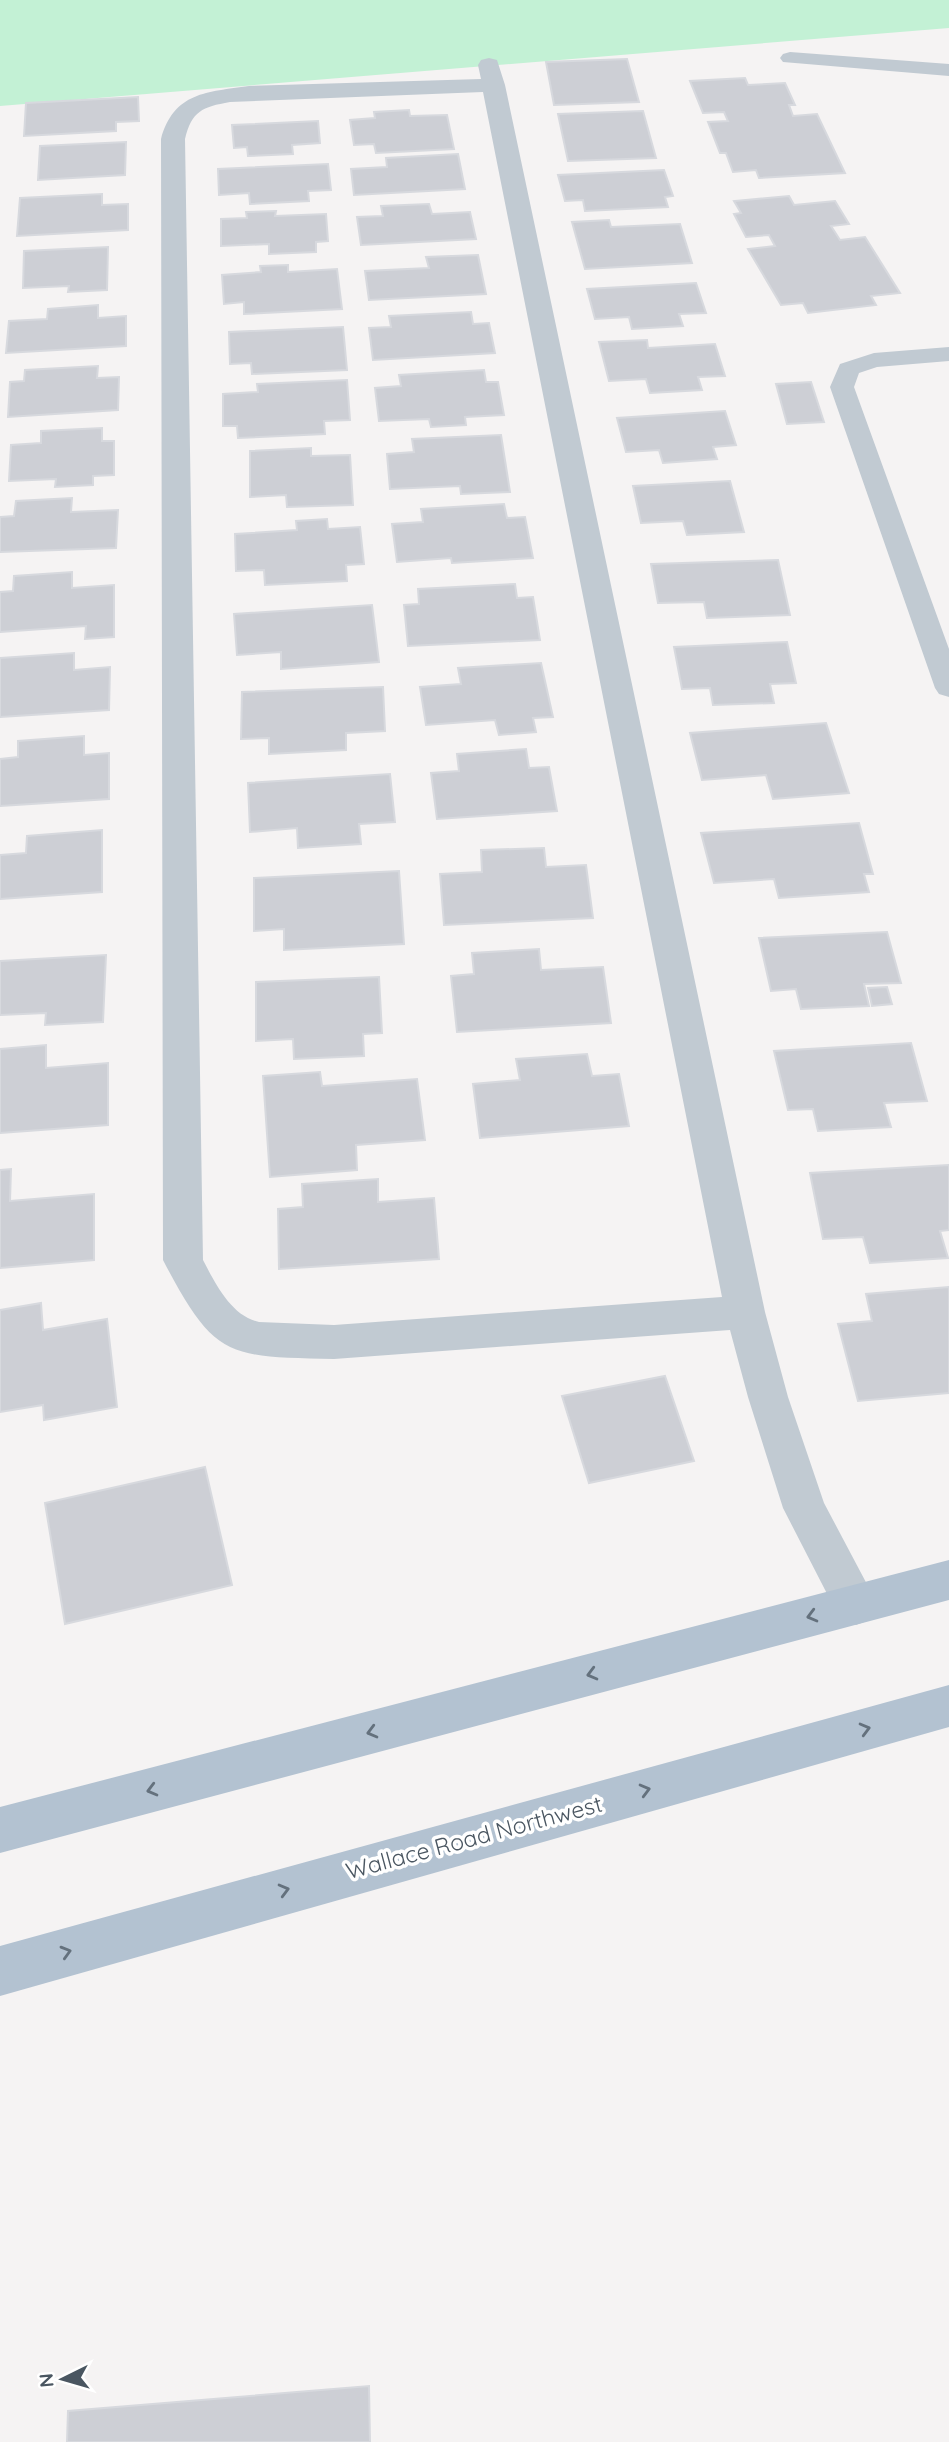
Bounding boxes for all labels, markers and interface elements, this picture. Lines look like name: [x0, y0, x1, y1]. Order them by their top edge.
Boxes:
one-way arrow: [806, 1608, 818, 1622]
one-way arrow: [586, 1666, 598, 1680]
one-way arrow: [858, 1723, 870, 1738]
one-way arrow: [366, 1724, 378, 1738]
one-way arrow: [146, 1782, 158, 1796]
one-way arrow: [639, 1784, 651, 1798]
street label: Wallace Road Northwest: [343, 1789, 606, 1885]
one-way arrow: [278, 1884, 290, 1898]
one-way arrow: [59, 1946, 71, 1961]
north arrow: [28, 2344, 98, 2414]
text: N: [34, 2372, 59, 2388]

